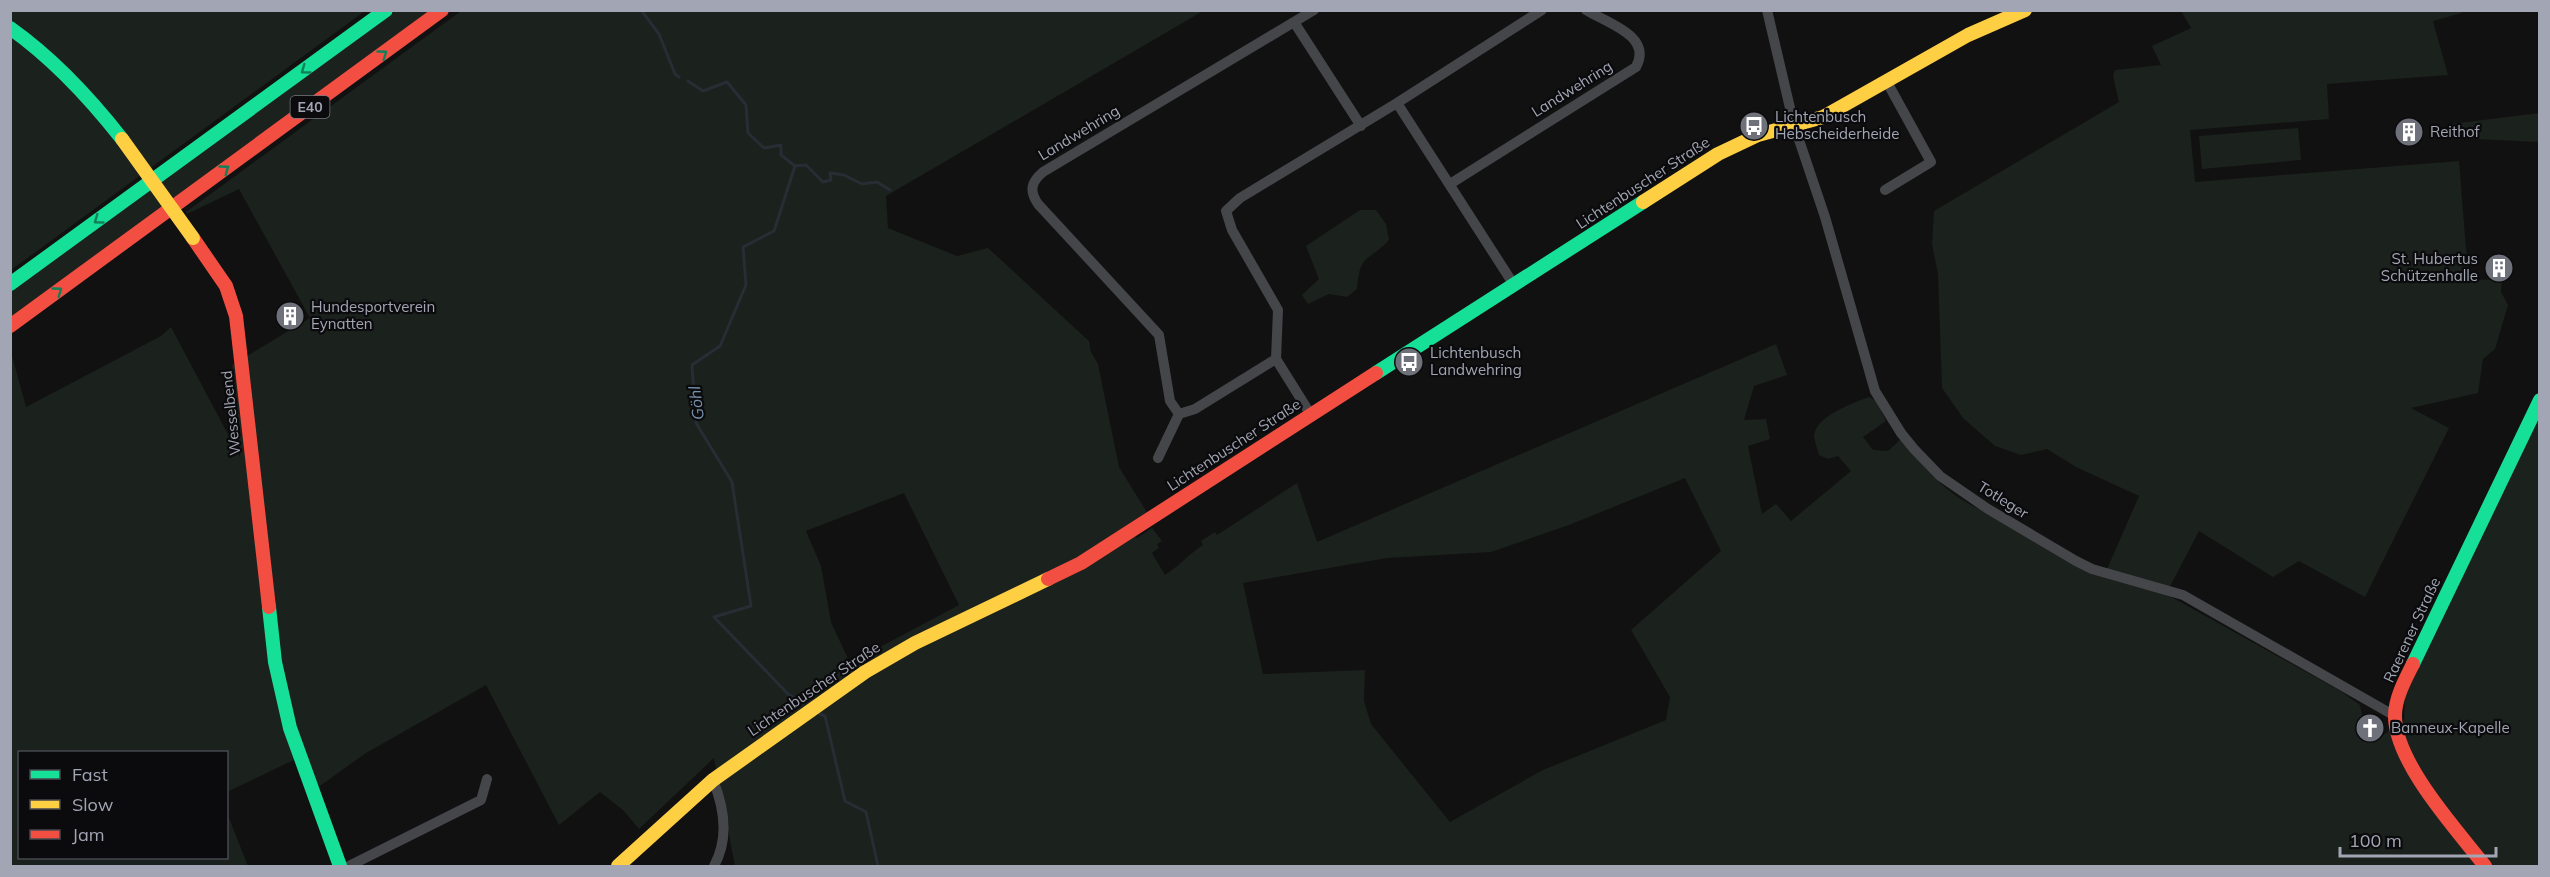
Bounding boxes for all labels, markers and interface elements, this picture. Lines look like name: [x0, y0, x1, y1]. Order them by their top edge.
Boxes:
one-way arrow: [376, 50, 387, 61]
street label: Landwehring: [1528, 56, 1616, 121]
one-way arrow: [300, 63, 311, 74]
road number: E40: [290, 96, 330, 118]
street label: Landwehring: [1035, 101, 1123, 164]
place label: Lichtenbusch Hebscheiderheide: [1775, 107, 1899, 143]
bus stop icon: Lichtenbusch Hebscheiderheide: [1738, 110, 1770, 142]
building icon: Reithof: [2393, 116, 2425, 148]
place label: Reithof: [2430, 122, 2480, 141]
street label: Lichtenbuscher Straße: [1572, 132, 1713, 233]
one-way arrow: [219, 165, 230, 176]
one-way arrow: [94, 213, 105, 224]
place label: St. Hubertus Schützenhalle: [2381, 249, 2478, 285]
building icon: St. Hubertus Schützenhalle: [2483, 252, 2515, 284]
one-way arrow: [51, 288, 62, 299]
place label: Hundesportverein Eynatten: [311, 297, 435, 333]
building icon: Hundesportverein Eynatten: [274, 300, 306, 332]
place label: Lichtenbusch Landwehring: [1430, 343, 1522, 379]
bus stop icon: Lichtenbusch Landwehring: [1393, 346, 1425, 378]
street label: Wesselbend: [217, 370, 244, 457]
water label: Göhl: [684, 385, 708, 421]
street label: Lichtenbuscher Straße: [1163, 394, 1304, 495]
street label: Totleger: [1974, 477, 2033, 523]
street label: Raerener Straße: [2379, 574, 2444, 685]
street label: Lichtenbuscher Straße: [744, 637, 884, 740]
church icon: Banneux-Kapelle: [2354, 712, 2386, 744]
place label: Banneux-Kapelle: [2391, 718, 2510, 737]
legend: [18, 751, 228, 859]
text: Fast: [72, 763, 108, 786]
text: Slow: [72, 793, 114, 816]
scale bar: [2340, 820, 2496, 858]
text: Jam: [72, 823, 105, 846]
text: 100 m: [2349, 829, 2402, 852]

